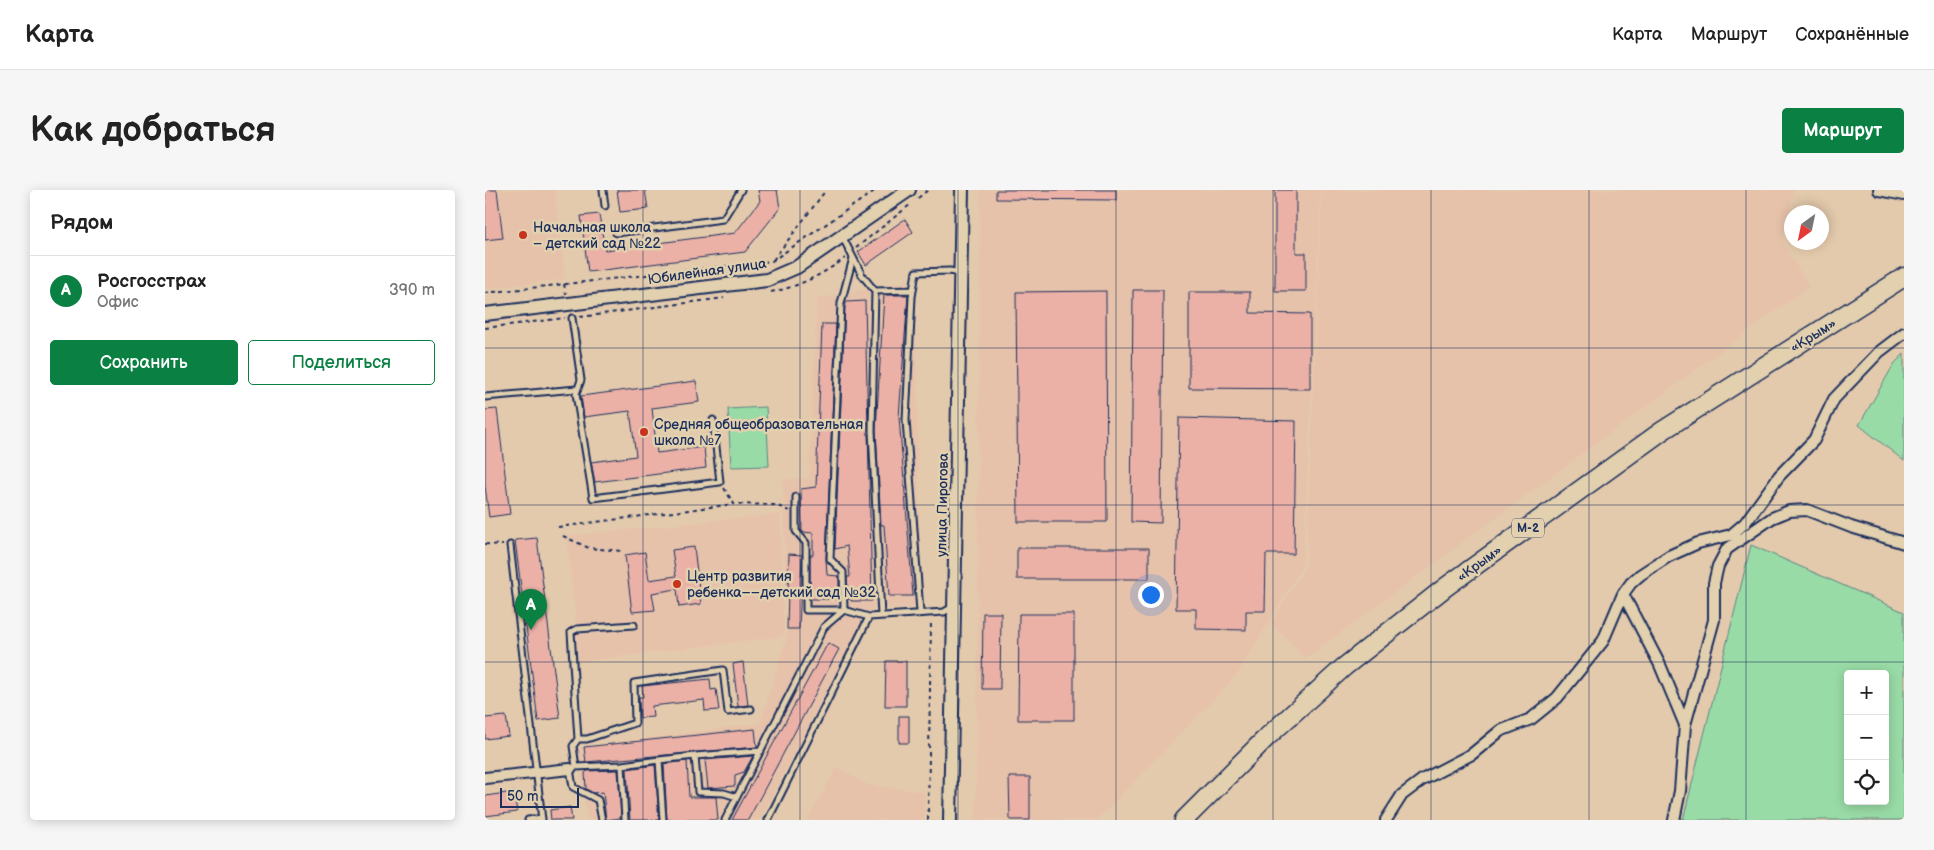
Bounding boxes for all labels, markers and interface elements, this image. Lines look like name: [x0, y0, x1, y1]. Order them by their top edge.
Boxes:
text: Карта: [25, 20, 94, 49]
text: Карта: [1612, 24, 1663, 45]
text: Маршрут: [1691, 24, 1767, 45]
text: Сохранённые: [1795, 24, 1909, 45]
button: Маршрут: [1782, 108, 1904, 153]
text: Как добраться: [30, 109, 276, 152]
north arrow: [1784, 205, 1829, 250]
text: Рядом: [50, 210, 113, 235]
place label: Начальная школа – детский сад №22: [533, 219, 662, 252]
marker: Начальная школа – детский сад №22: [517, 229, 529, 241]
street label: Юбилейная улица: [647, 255, 768, 288]
text: Росгосстрах: [97, 270, 206, 293]
text: A: [61, 281, 71, 300]
text: 390 m: [389, 281, 435, 300]
text: Офис: [97, 293, 139, 312]
street label: «Крым»: [1787, 314, 1840, 356]
button: Сохранить: [50, 340, 238, 385]
button: Поделиться: [248, 340, 435, 385]
place label: Средняя общеобразовательная школа №7: [654, 416, 863, 449]
marker: Средняя общеобразовательная школа №7: [638, 426, 650, 438]
street label: улица Пирогова: [933, 452, 952, 557]
road number: М-2: [1512, 518, 1544, 538]
street label: «Крым»: [1453, 541, 1505, 585]
place label: Центр развития ребенка––детский сад №32: [687, 568, 877, 601]
marker: Центр развития ребенка––детский сад №32: [671, 578, 683, 590]
your location: [1138, 582, 1164, 608]
pin: A: [515, 589, 547, 630]
map controls: [1844, 670, 1889, 805]
button: +: [1844, 670, 1889, 715]
button: −: [1844, 715, 1889, 760]
button: locate: [1844, 760, 1889, 805]
scale bar: [500, 785, 579, 808]
text: 50 m: [507, 788, 539, 805]

